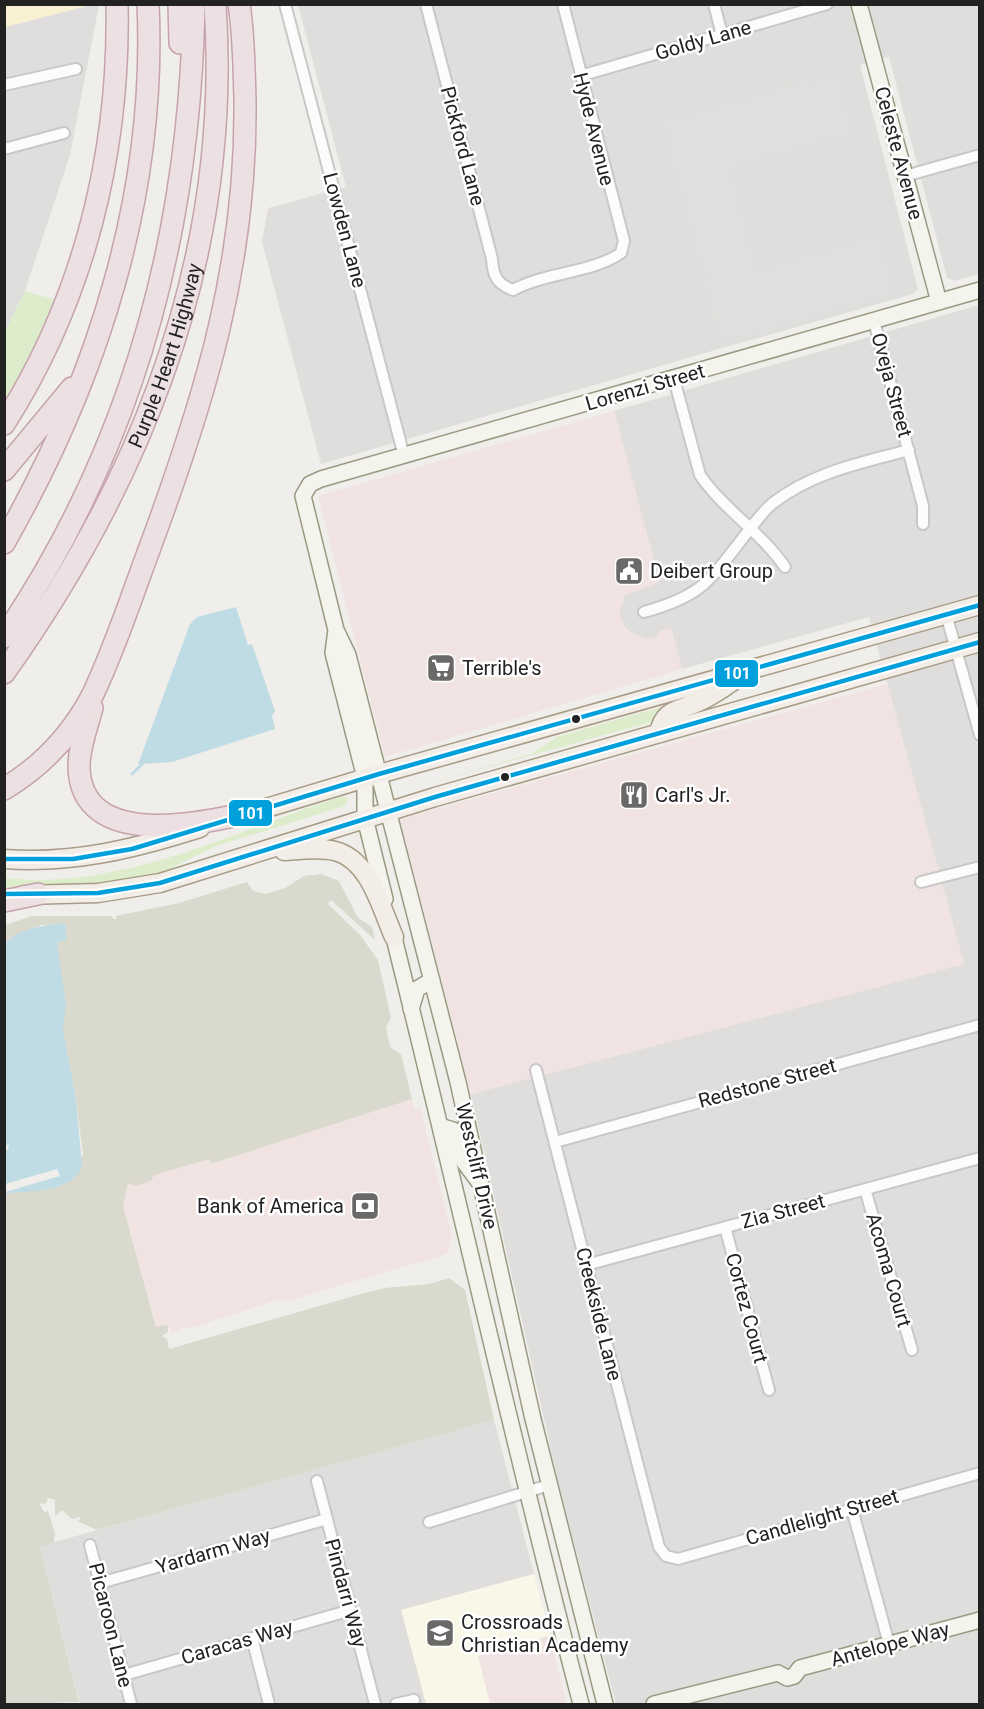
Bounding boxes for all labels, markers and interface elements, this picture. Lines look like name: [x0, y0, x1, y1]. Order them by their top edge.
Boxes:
street label: Goldy Lane: [652, 15, 754, 65]
street label: Hyde Avenue: [568, 70, 620, 188]
street label: Pickford Lane: [436, 84, 490, 208]
street label: Celeste Avenue: [870, 84, 928, 222]
street label: Lowden Lane: [318, 170, 372, 290]
street label: Purple Heart Highway: [123, 260, 207, 452]
street label: Oveja Street: [867, 330, 917, 440]
street label: Lorenzi Street: [583, 359, 707, 415]
public building icon: Deibert Group: [613, 555, 645, 587]
place label: Deibert Group: [650, 559, 773, 583]
supermarket icon: Terrible's: [425, 652, 457, 684]
place label: Terrible's: [462, 656, 542, 680]
line badge: 101: [714, 659, 759, 688]
text: 101: [723, 664, 751, 683]
unlabelled marker: [570, 713, 582, 725]
unlabelled marker: [499, 771, 511, 783]
restaurant icon: Carl's Jr.: [618, 779, 650, 811]
place label: Carl's Jr.: [655, 783, 730, 807]
line badge: 101: [228, 799, 273, 827]
text: 101: [237, 804, 265, 823]
street label: Redstone Street: [695, 1053, 839, 1113]
street label: Westcliff Drive: [451, 1100, 503, 1232]
street label: Zia Street: [739, 1188, 827, 1234]
bank icon: Bank of America: [349, 1190, 381, 1222]
place label: Bank of America: [197, 1194, 344, 1218]
street label: Acoma Court: [861, 1210, 917, 1330]
street label: Creekside Lane: [571, 1245, 627, 1383]
street label: Cortez Court: [721, 1250, 773, 1366]
street label: Candlelight Street: [743, 1484, 901, 1550]
street label: Yardarm Way: [153, 1523, 273, 1579]
street label: Pindarri Way: [320, 1536, 372, 1651]
street label: Picaroon Lane: [84, 1560, 138, 1690]
place label: Crossroads Christian Academy: [461, 1610, 629, 1657]
street label: Caracas Way: [178, 1614, 296, 1669]
street label: Antelope Way: [828, 1616, 953, 1671]
school or university icon: Crossroads Christian Academy: [424, 1617, 456, 1649]

